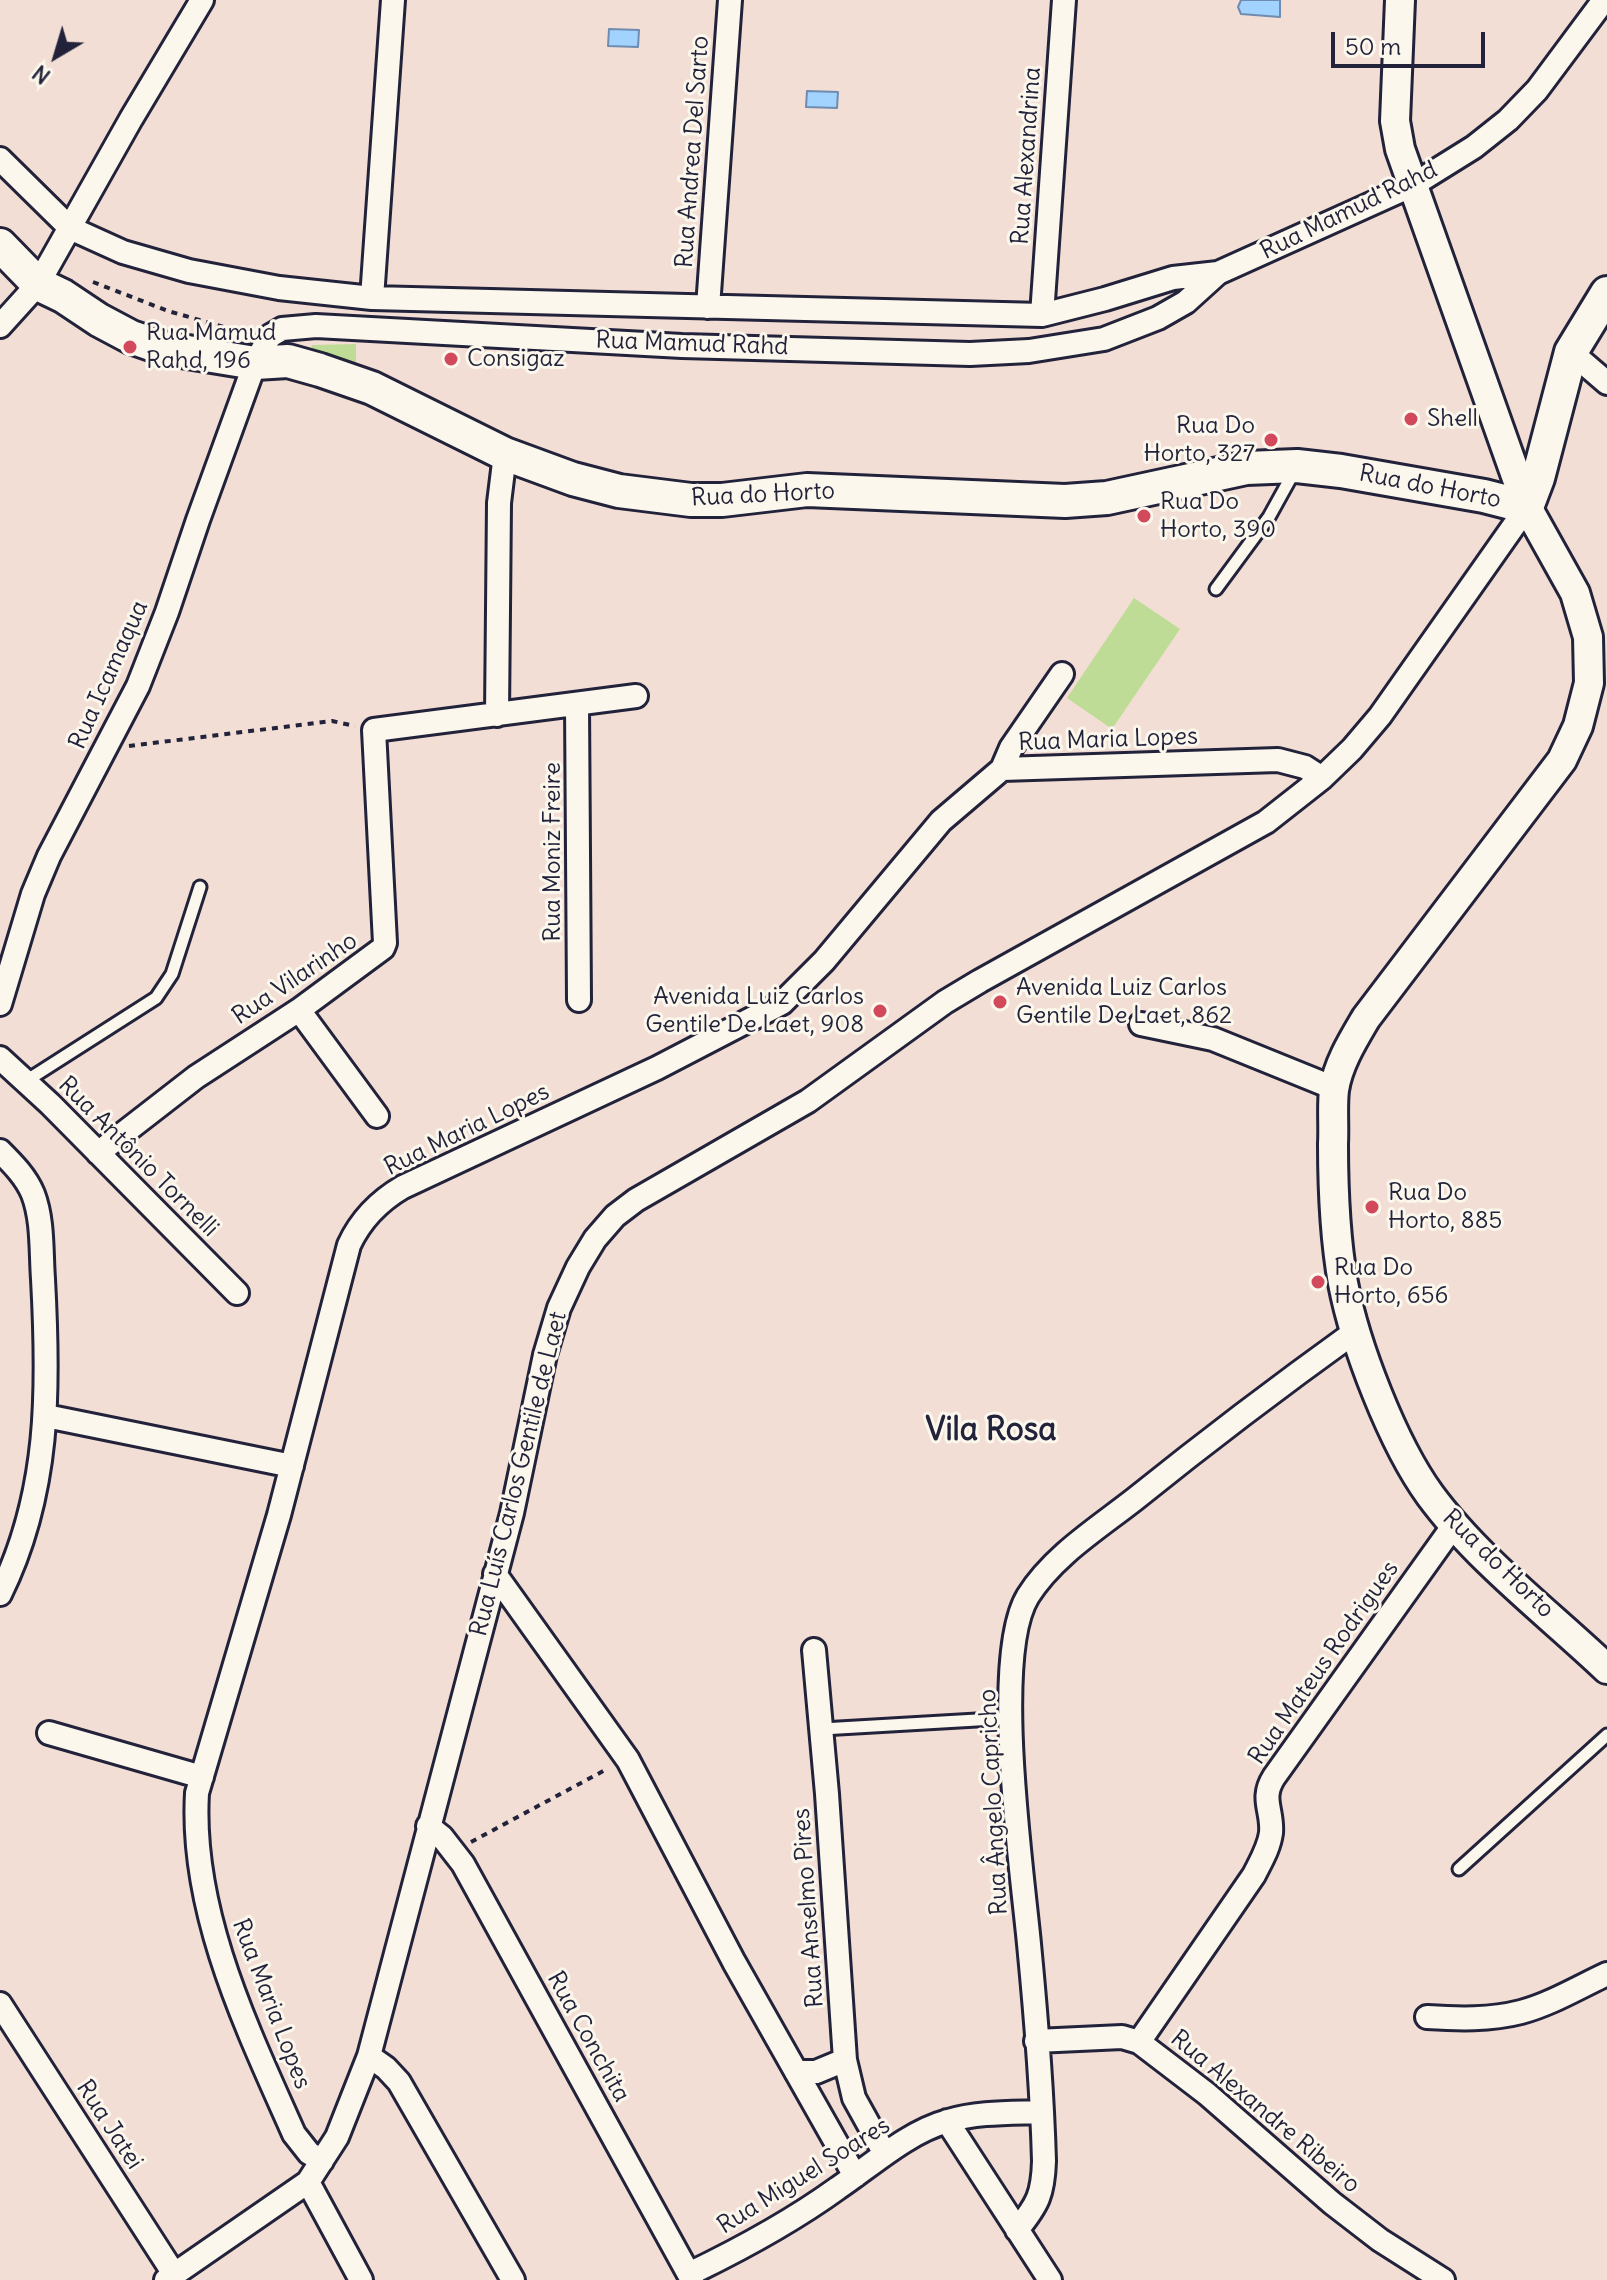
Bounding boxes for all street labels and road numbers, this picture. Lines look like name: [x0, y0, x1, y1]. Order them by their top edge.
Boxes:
street label: Rua Andrea Del Sarto: [671, 35, 715, 269]
street label: Rua Alexandrina: [1006, 66, 1048, 246]
street label: Rua Mamud Rahd: [1256, 156, 1442, 266]
street label: Rua Mamud Rahd: [595, 326, 789, 362]
street label: Rua do Horto: [1357, 459, 1503, 515]
street label: Rua do Horto: [690, 477, 836, 513]
street label: Rua Icamaqua: [63, 596, 155, 754]
street label: Rua Maria Lopes: [1018, 722, 1198, 758]
street label: Rua Moniz Freire: [539, 762, 567, 942]
street label: Rua Vilarinho: [227, 927, 363, 1031]
street label: Rua Antônio Tornelli: [52, 1071, 224, 1243]
street label: Rua Maria Lopes: [380, 1078, 554, 1182]
street label: Rua Luís Carlos Gentile de Laet: [465, 1309, 573, 1639]
street label: Rua do Horto: [1436, 1504, 1560, 1624]
street label: Rua Mateus Rodrigues: [1243, 1556, 1405, 1770]
street label: Rua Ângelo Capricho: [974, 1688, 1014, 1916]
street label: Rua Anselmo Pires: [788, 1807, 830, 2009]
street label: Rua Maria Lopes: [225, 1915, 317, 2093]
street label: Rua Conchita: [540, 1967, 636, 2107]
street label: Rua Alexandre Ribeiro: [1164, 2024, 1366, 2200]
street label: Rua Jatei: [70, 2075, 148, 2175]
street label: Rua Miguel Soares: [712, 2111, 896, 2241]

